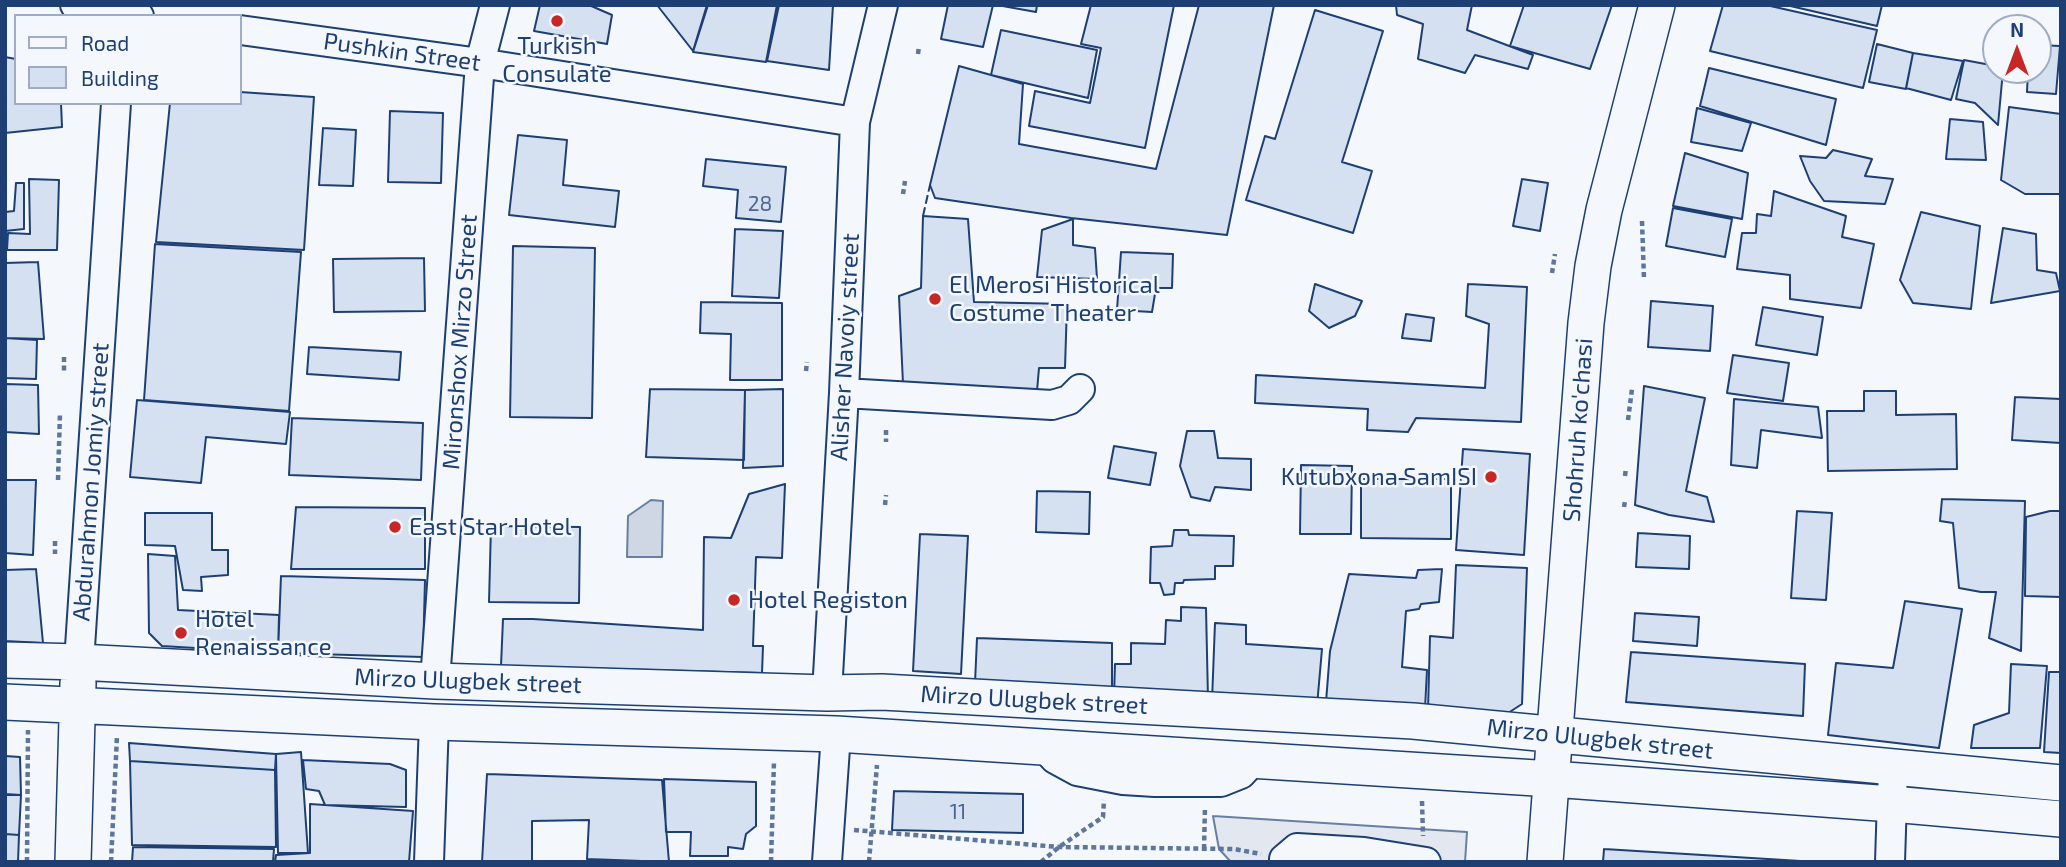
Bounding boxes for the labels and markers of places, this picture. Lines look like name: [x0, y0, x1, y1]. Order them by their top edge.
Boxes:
marker: Turkish Consulate: [549, 13, 565, 29]
place label: Turkish Consulate: [502, 32, 612, 88]
place label: El Merosi Historical Costume Theater: [949, 271, 1160, 327]
marker: El Merosi Historical Costume Theater: [927, 291, 943, 307]
place label: Kutubxona SamISI: [1281, 463, 1477, 491]
marker: Kutubxona SamISI: [1483, 469, 1499, 485]
place label: East Star Hotel: [409, 513, 572, 541]
marker: East Star Hotel: [387, 519, 403, 535]
place label: Hotel Registon: [748, 586, 908, 614]
marker: Hotel Registon: [726, 592, 742, 608]
place label: Hotel Renaissance: [195, 605, 332, 661]
marker: Hotel Renaissance: [173, 625, 189, 641]

